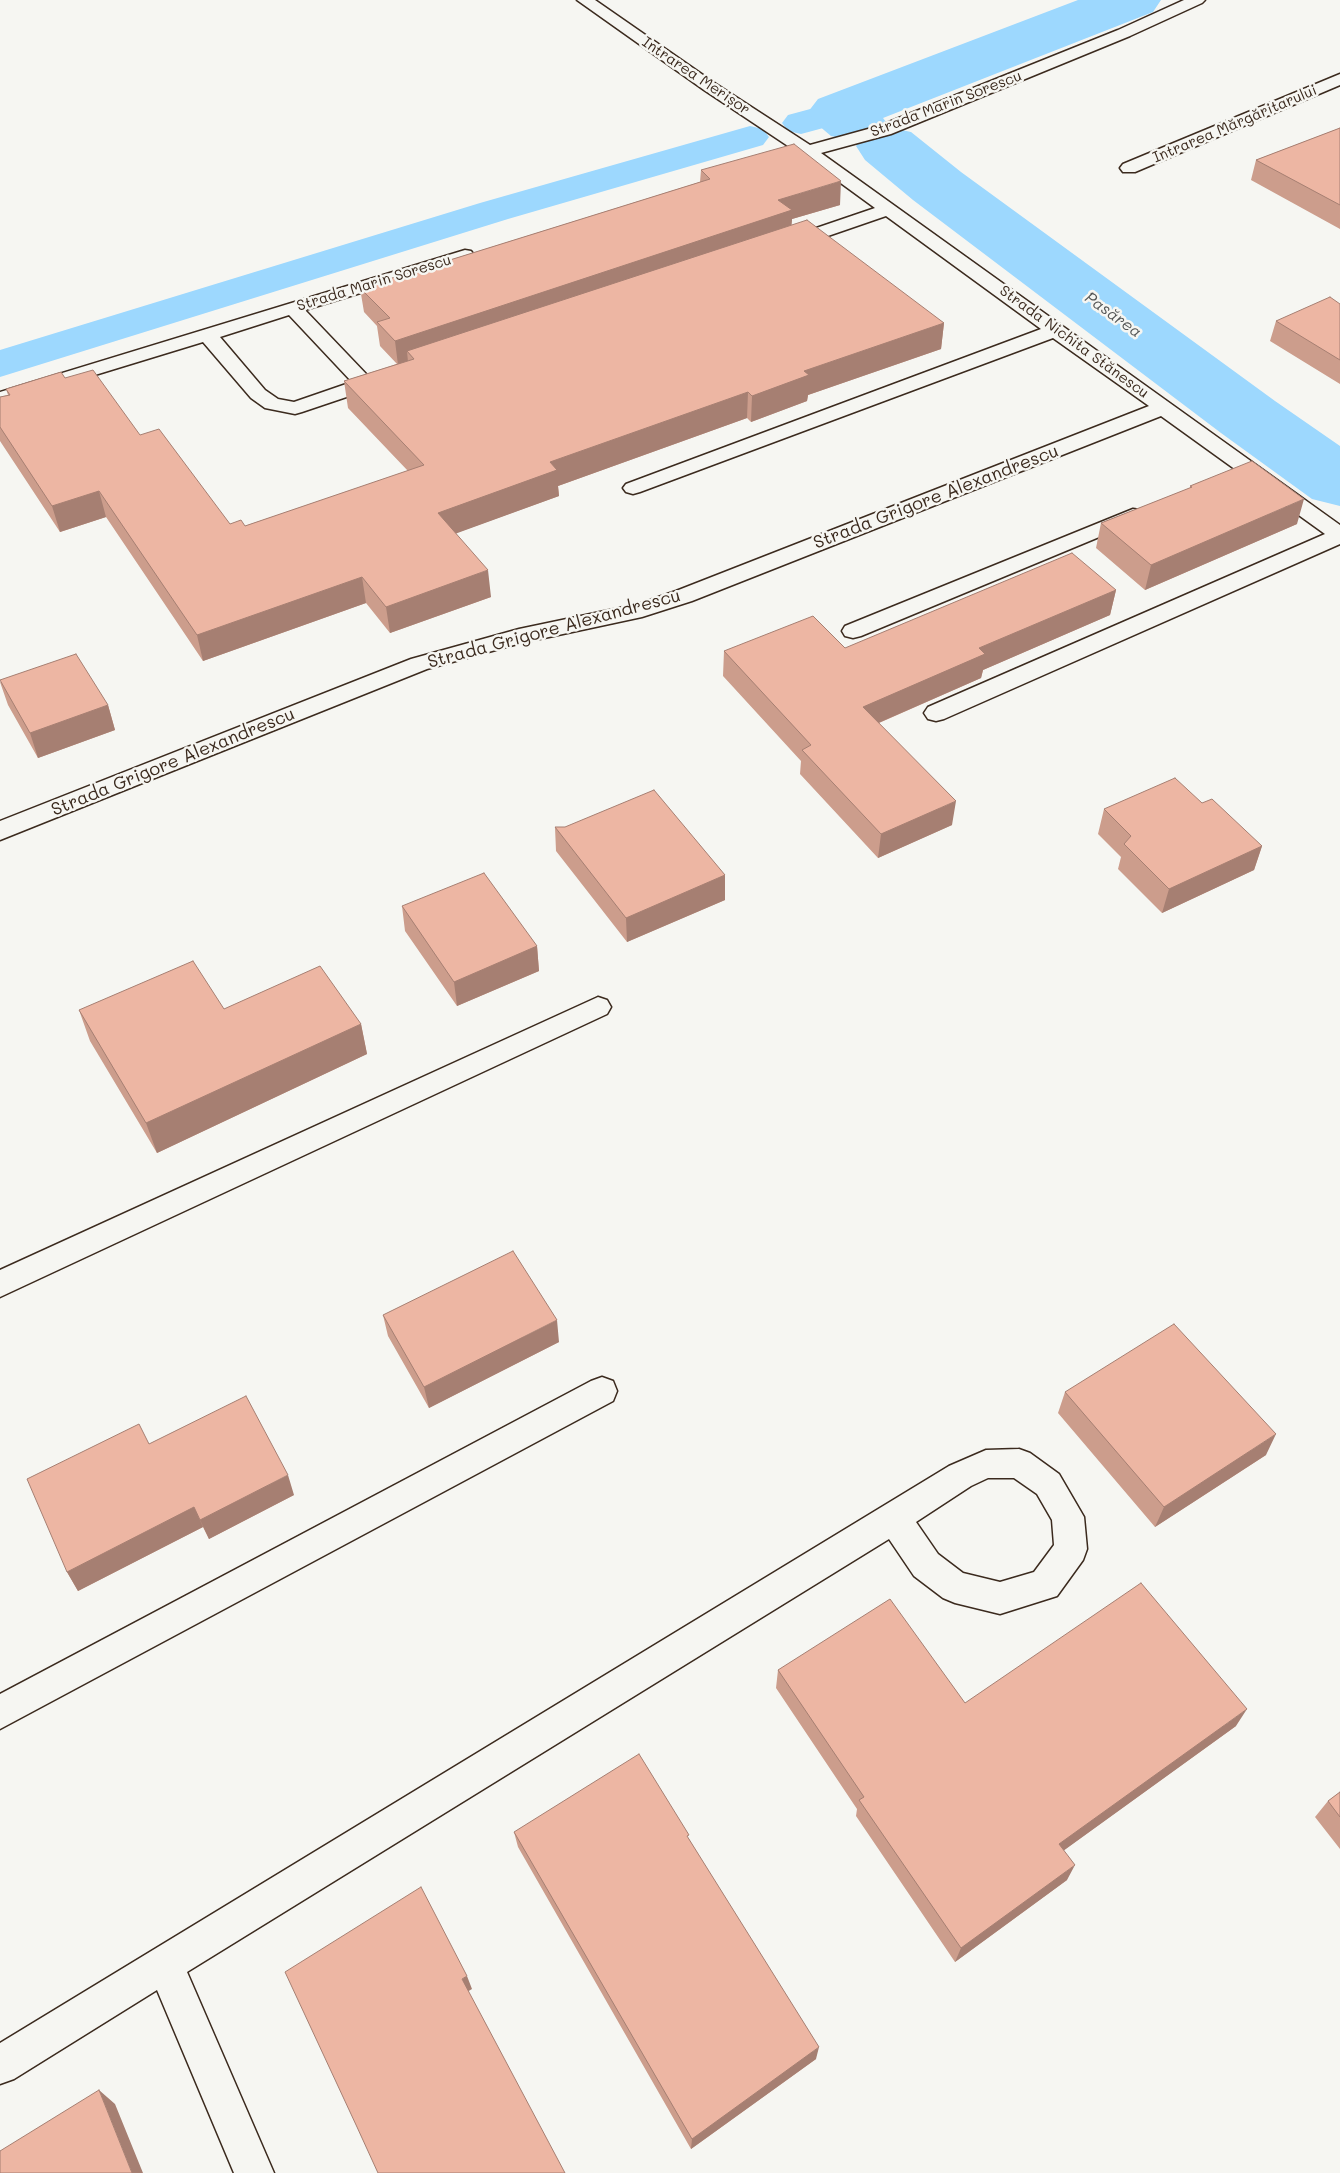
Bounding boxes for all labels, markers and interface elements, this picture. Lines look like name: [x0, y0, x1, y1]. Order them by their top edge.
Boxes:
street label: Intrarea Merișor: [639, 33, 753, 119]
street label: Strada Marin Sorescu: [868, 67, 1024, 141]
street label: Intrarea Mărgăritarului: [1150, 81, 1320, 167]
street label: Strada Marin Sorescu: [295, 251, 453, 315]
street label: Strada Nichita Stănescu: [996, 282, 1152, 402]
water label: Pasărea: [1081, 288, 1145, 342]
street label: Strada Grigore Alexandrescu: [810, 440, 1062, 554]
street label: Strada Grigore Alexandrescu: [425, 585, 683, 673]
street label: Strada Grigore Alexandrescu: [48, 703, 298, 821]

